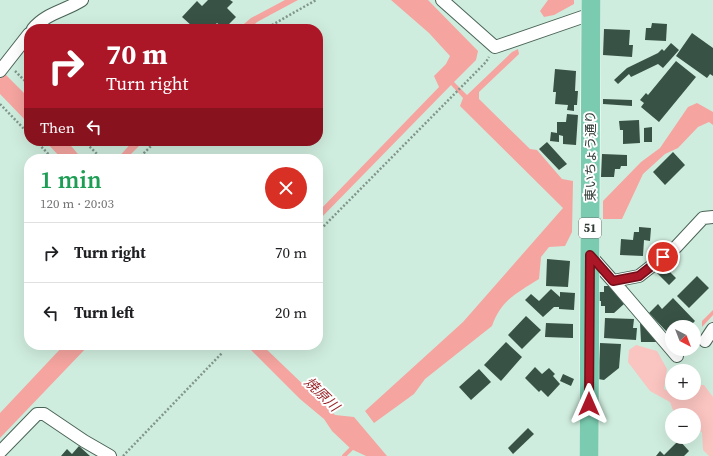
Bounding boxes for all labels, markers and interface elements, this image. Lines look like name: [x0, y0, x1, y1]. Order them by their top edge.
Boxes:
text: 70 m: [106, 35, 168, 73]
icon: right: [40, 40, 92, 92]
text: Turn right: [106, 71, 188, 96]
street label: 東いちょう通り: [582, 110, 599, 202]
icon: left: [83, 116, 105, 138]
text: Then: [40, 117, 75, 138]
text: 1 min: [40, 163, 102, 196]
button: close: [265, 167, 307, 209]
text: 120 m · 20:03: [40, 195, 114, 212]
road number: 51: [579, 218, 601, 238]
pin: [646, 240, 680, 274]
icon: right: [40, 242, 62, 264]
text: Turn right: [74, 242, 146, 263]
text: 70 m: [275, 242, 307, 263]
icon: arrive: [652, 246, 674, 268]
icon: left: [40, 302, 62, 324]
text: Turn left: [74, 302, 134, 323]
text: 20 m: [275, 302, 307, 323]
north arrow: [665, 320, 701, 356]
map controls: [665, 320, 701, 444]
button: +: [665, 364, 701, 400]
water label: 焼原川: [300, 372, 345, 417]
position arrow: [568, 383, 610, 425]
button: −: [665, 408, 701, 444]

